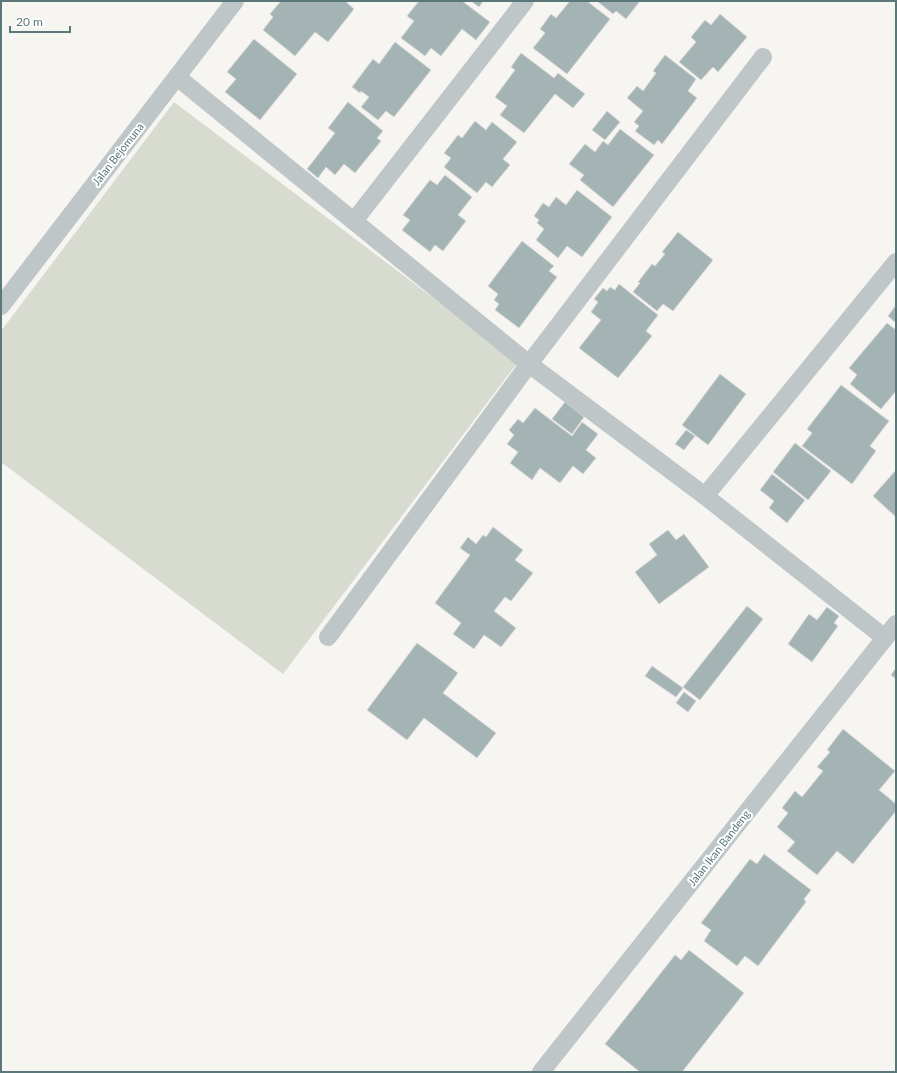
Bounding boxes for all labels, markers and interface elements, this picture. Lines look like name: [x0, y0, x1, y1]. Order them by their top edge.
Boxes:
scale bar: [10, 8, 70, 34]
text: 20 m: [16, 14, 43, 29]
street label: Jalan Bejomuna: [89, 120, 146, 187]
street label: Jalan Ikan Bandeng: [685, 807, 752, 888]

